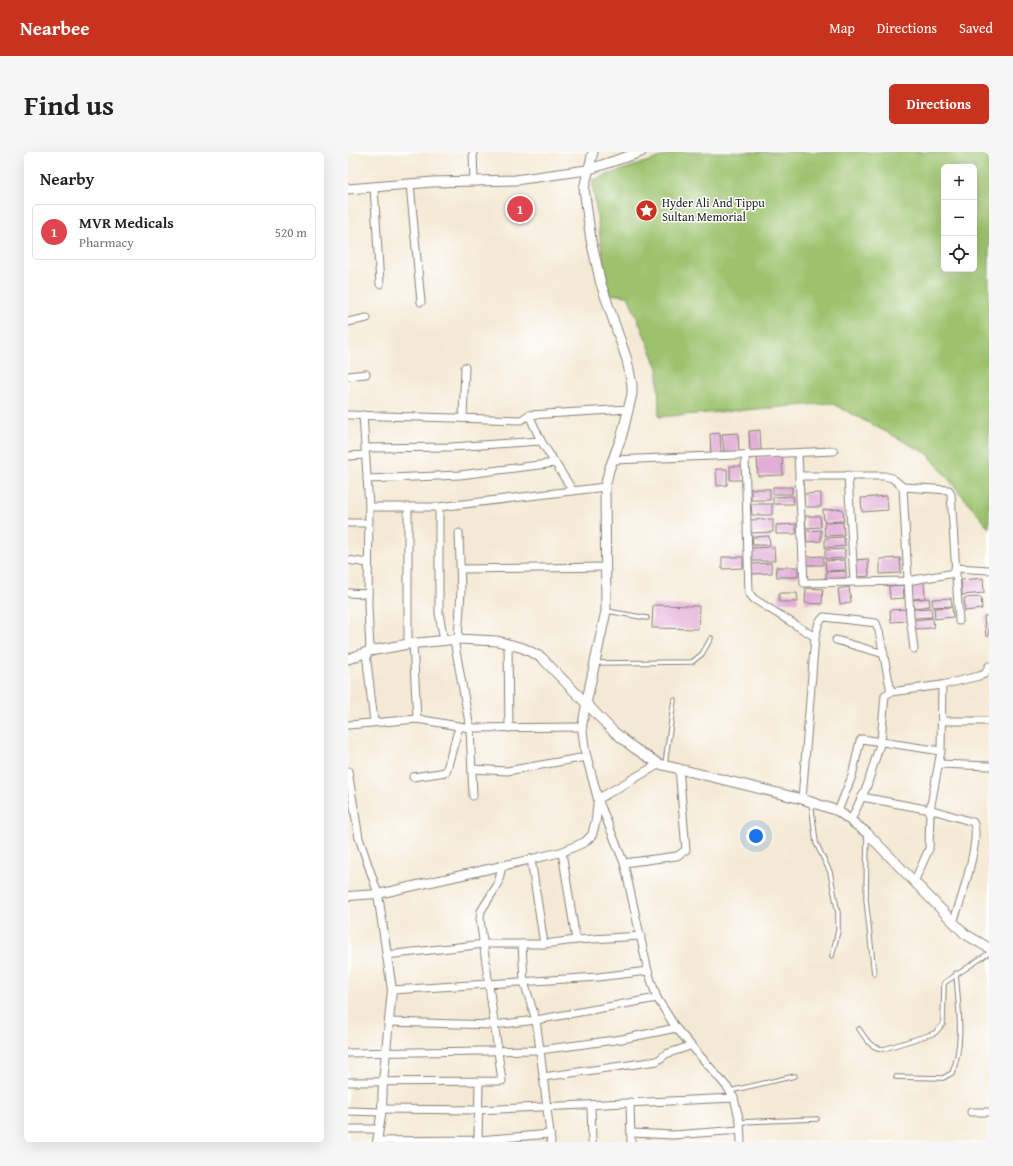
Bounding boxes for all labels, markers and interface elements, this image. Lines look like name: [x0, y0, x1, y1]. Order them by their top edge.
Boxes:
text: Nearbee: [20, 14, 90, 42]
text: Map: [829, 18, 855, 38]
text: Directions: [877, 18, 937, 38]
text: Saved: [959, 18, 993, 38]
text: Find us: [24, 84, 114, 125]
button: Directions: [889, 84, 989, 124]
map controls: [941, 164, 977, 272]
button: +: [941, 164, 977, 200]
text: Nearby: [40, 166, 94, 191]
pin: 1: [507, 194, 533, 224]
place label: Hyder Ali And Tippu Sultan Memorial: [662, 194, 765, 225]
place icon: Hyder Ali And Tippu Sultan Memorial: [633, 197, 659, 223]
button: −: [941, 200, 977, 236]
text: MVR Medicals: [79, 212, 174, 233]
text: 1: [51, 223, 57, 242]
text: 520 m: [275, 223, 307, 242]
text: Pharmacy: [79, 233, 134, 252]
button: locate: [941, 236, 977, 272]
your location: [746, 826, 766, 846]

